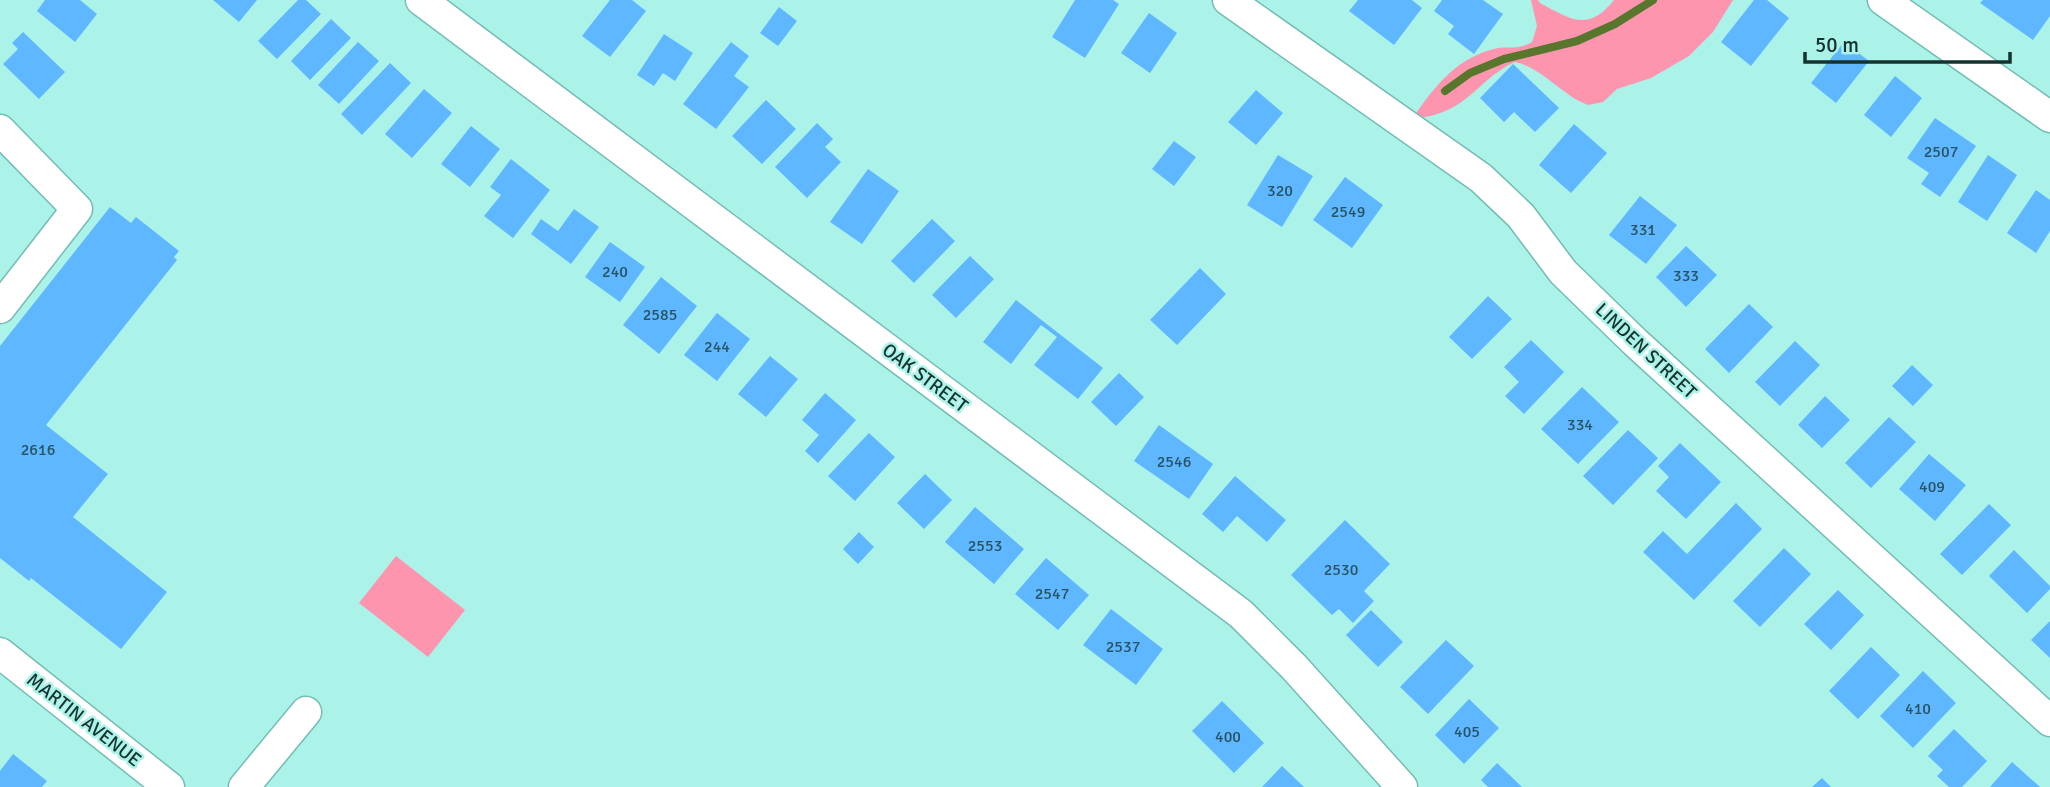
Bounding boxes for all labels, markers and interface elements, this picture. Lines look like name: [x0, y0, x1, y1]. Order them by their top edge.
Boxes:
scale bar: [1805, 21, 2010, 65]
text: 50 m: [1815, 32, 1859, 58]
house number: 2507: [1924, 142, 1958, 162]
house number: 320: [1267, 181, 1293, 201]
house number: 2549: [1331, 202, 1365, 222]
house number: 331: [1630, 220, 1656, 240]
house number: 240: [602, 262, 628, 282]
house number: 333: [1673, 266, 1699, 286]
street label: LINDEN STREET: [1590, 298, 1702, 405]
house number: 2585: [643, 305, 677, 325]
house number: 244: [704, 337, 730, 357]
street label: OAK STREET: [877, 338, 973, 418]
house number: 334: [1567, 415, 1593, 435]
house number: 2616: [21, 440, 55, 460]
house number: 2546: [1157, 452, 1191, 472]
house number: 409: [1919, 477, 1945, 497]
house number: 2553: [968, 536, 1002, 556]
house number: 2530: [1324, 560, 1358, 580]
house number: 2547: [1035, 584, 1069, 604]
house number: 2537: [1106, 637, 1140, 657]
street label: MARTIN AVENUE: [22, 668, 146, 772]
house number: 410: [1905, 699, 1931, 719]
house number: 405: [1454, 722, 1480, 742]
house number: 400: [1215, 727, 1241, 747]

